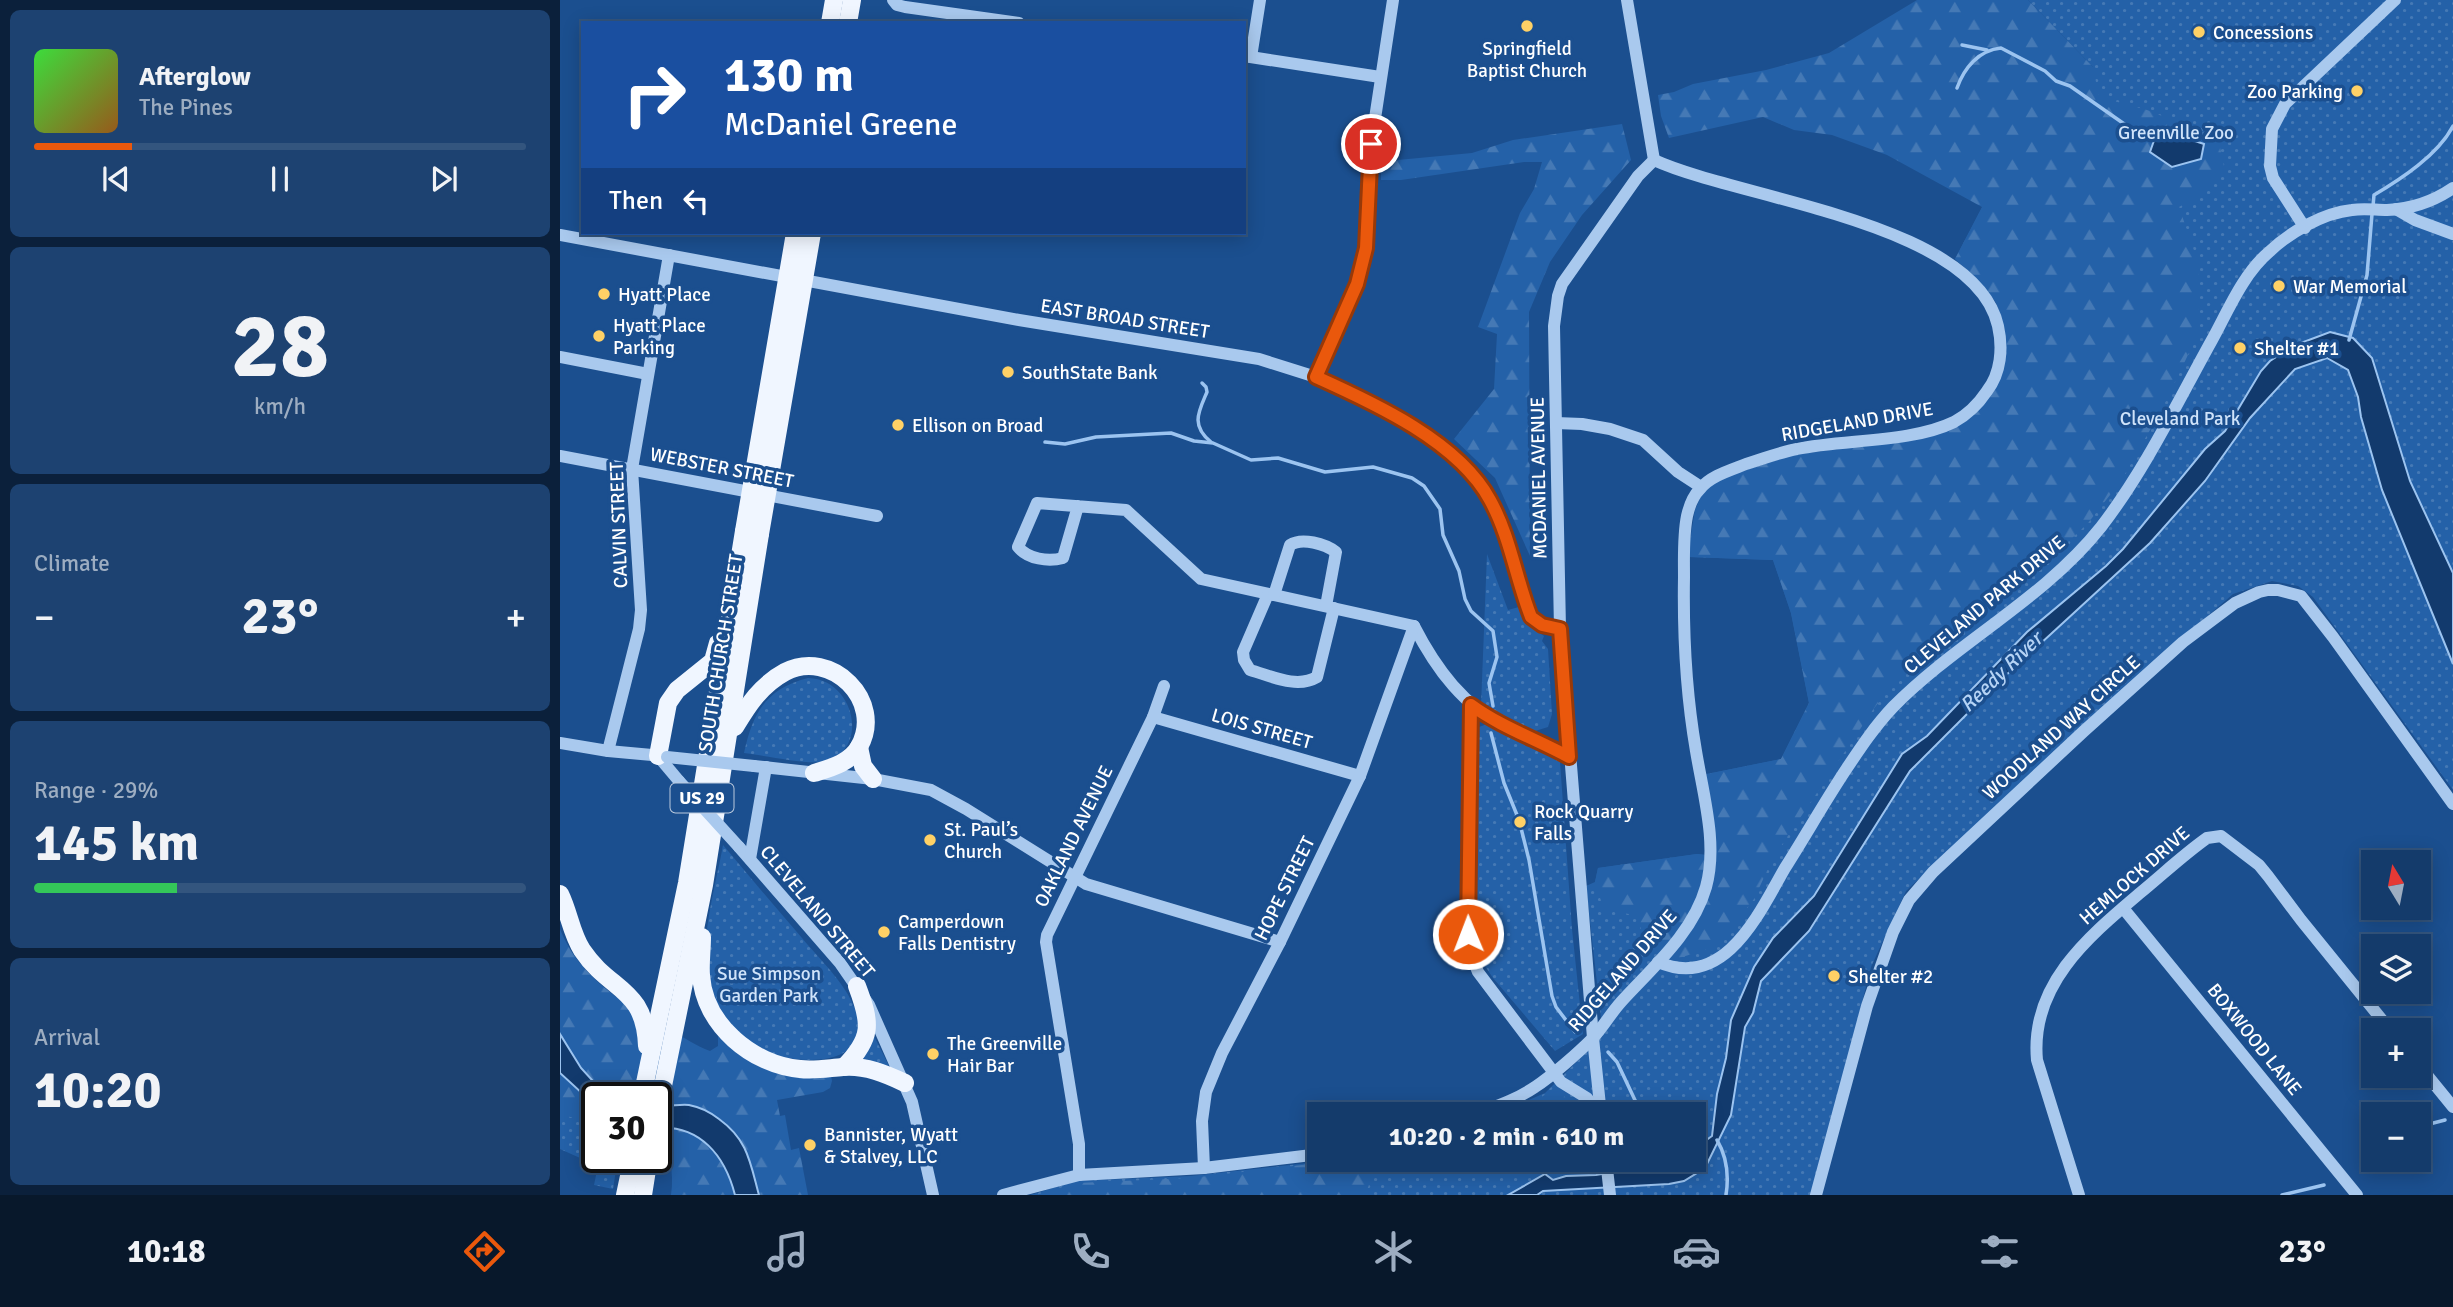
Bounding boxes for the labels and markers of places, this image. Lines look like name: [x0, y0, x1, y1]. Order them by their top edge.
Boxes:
marker: Springfield Baptist Church: [1519, 18, 1535, 34]
place label: Concessions: [2213, 21, 2313, 45]
marker: Concessions: [2191, 24, 2207, 40]
place label: Springfield Baptist Church: [1467, 37, 1587, 83]
place label: Zoo Parking: [2247, 80, 2343, 104]
marker: Zoo Parking: [2349, 83, 2365, 99]
pin: [1341, 114, 1401, 174]
place label: War Memorial: [2293, 275, 2407, 299]
marker: War Memorial: [2271, 278, 2287, 294]
place label: Hyatt Place: [618, 283, 711, 307]
marker: Hyatt Place: [596, 286, 612, 302]
place label: Hyatt Place Parking: [613, 314, 706, 360]
marker: Hyatt Place Parking: [591, 328, 607, 344]
place label: Shelter #1: [2254, 337, 2339, 361]
marker: Shelter #1: [2232, 340, 2248, 356]
place label: SouthState Bank: [1022, 361, 1158, 385]
marker: SouthState Bank: [1000, 364, 1016, 380]
place label: Ellison on Broad: [912, 414, 1043, 438]
marker: Ellison on Broad: [890, 417, 906, 433]
place label: Rock Quarry Falls: [1534, 800, 1634, 846]
marker: Rock Quarry Falls: [1512, 814, 1528, 830]
place label: St. Paul’s Church: [944, 818, 1018, 864]
marker: St. Paul’s Church: [922, 832, 938, 848]
place label: Camperdown Falls Dentistry: [898, 910, 1016, 956]
marker: Camperdown Falls Dentistry: [876, 924, 892, 940]
place label: Shelter #2: [1848, 965, 1933, 989]
marker: Shelter #2: [1826, 968, 1842, 984]
place label: The Greenville Hair Bar: [947, 1032, 1062, 1078]
marker: The Greenville Hair Bar: [925, 1046, 941, 1062]
place label: Bannister, Wyatt & Stalvey, LLC: [824, 1123, 958, 1169]
marker: Bannister, Wyatt & Stalvey, LLC: [802, 1137, 818, 1153]

